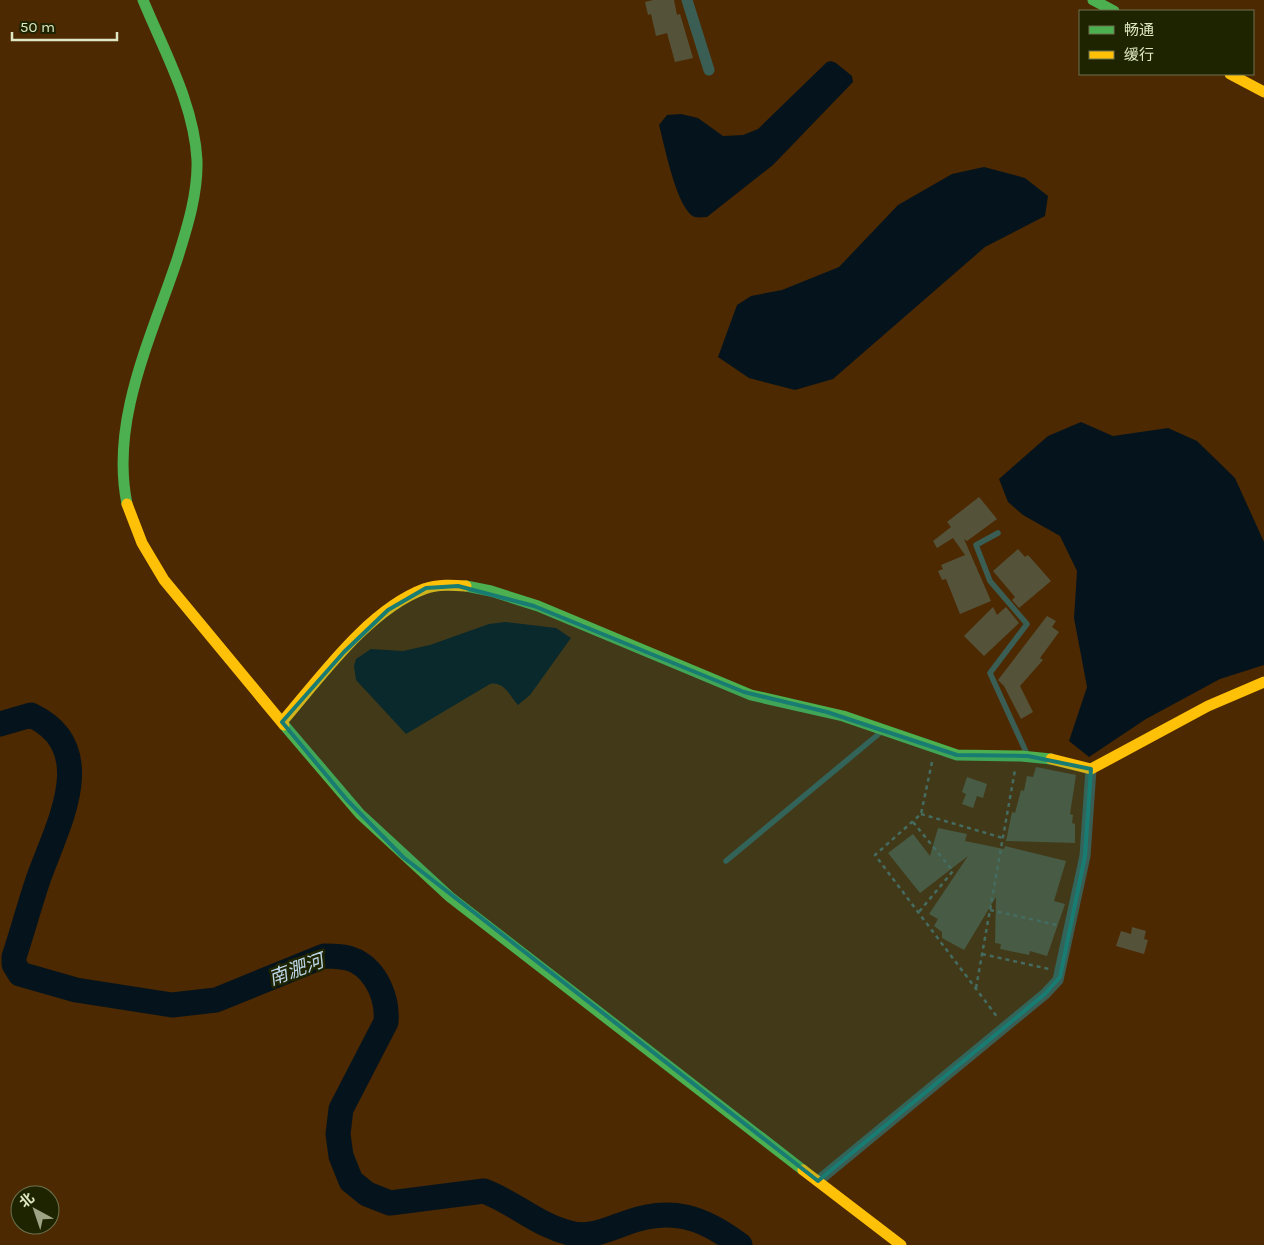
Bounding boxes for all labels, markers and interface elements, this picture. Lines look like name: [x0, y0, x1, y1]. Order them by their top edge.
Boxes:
scale bar: [12, 10, 118, 42]
legend: [1079, 10, 1254, 75]
text: 50 m: [20, 18, 55, 36]
text: 畅通: [1124, 21, 1154, 39]
text: 缓行: [1124, 46, 1154, 64]
water label: 南淝河: [266, 948, 331, 990]
north arrow: [10, 1185, 60, 1235]
text: 北: [16, 1189, 38, 1211]

